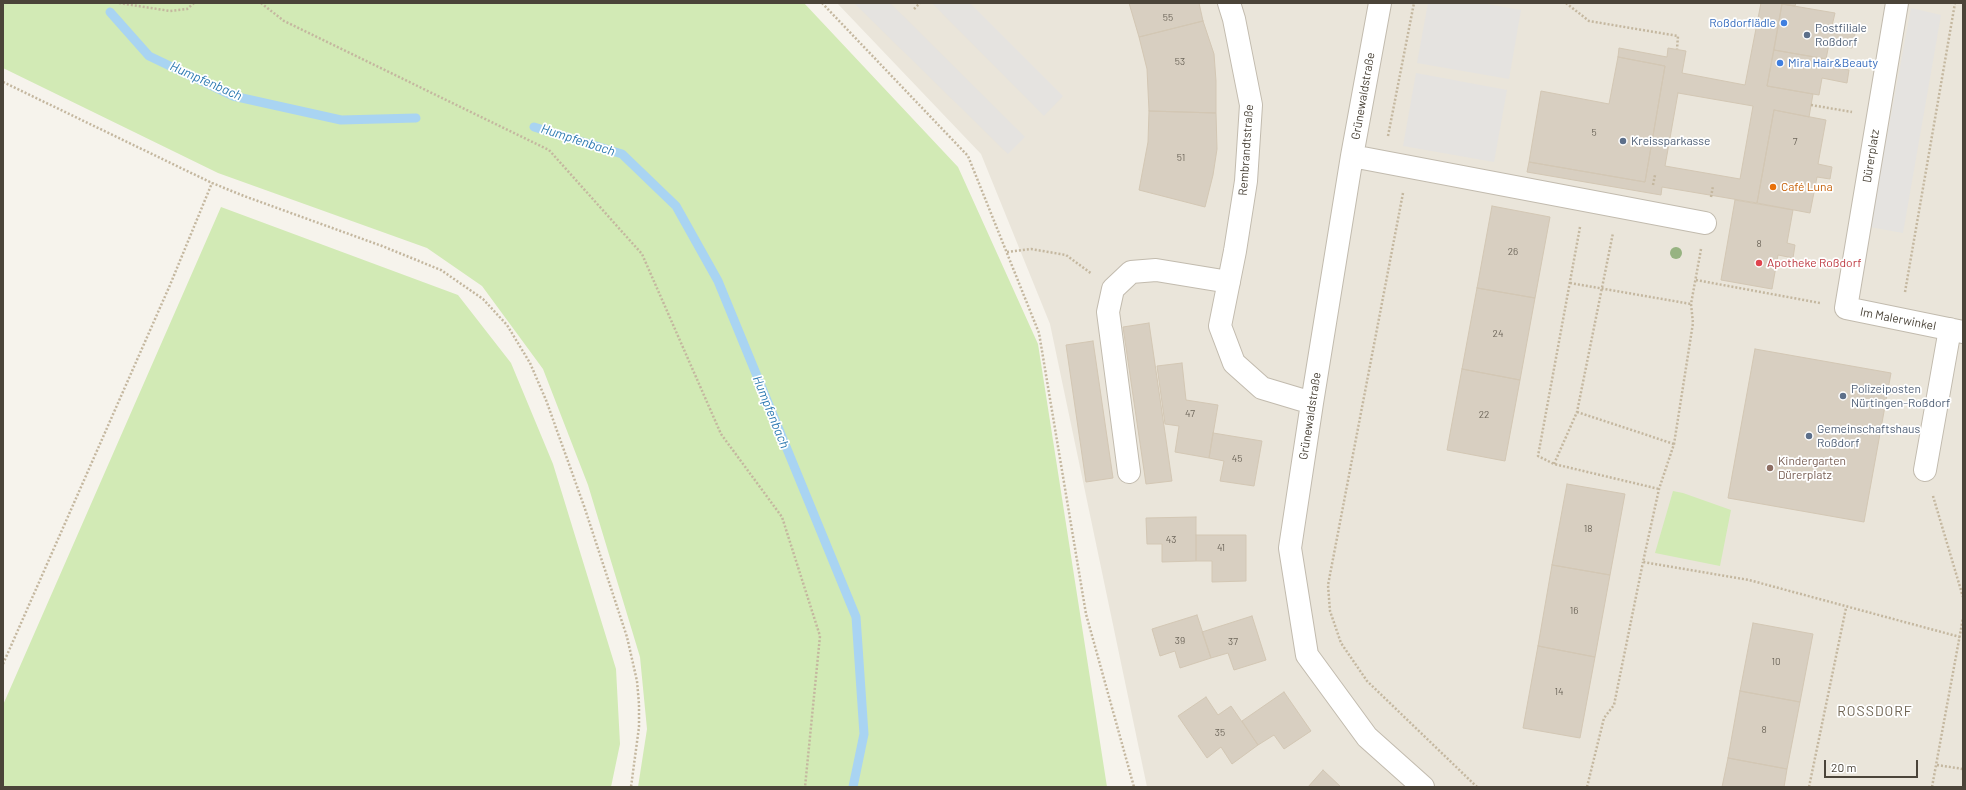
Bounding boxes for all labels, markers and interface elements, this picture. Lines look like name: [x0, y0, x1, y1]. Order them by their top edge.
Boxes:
house number: 55: [1163, 12, 1173, 24]
place label: Roßdorflädle: [1709, 16, 1776, 30]
marker: Roßdorflädle: [1779, 18, 1789, 28]
place label: Postfiliale Roßdorf: [1815, 21, 1867, 49]
marker: Postfiliale Roßdorf: [1802, 30, 1812, 40]
street label: Grünewaldstraße: [1348, 51, 1378, 141]
house number: 53: [1175, 56, 1185, 68]
place label: Mira Hair&Beauty: [1788, 56, 1878, 70]
water label: Humpfenbach: [168, 58, 244, 104]
marker: Mira Hair&Beauty: [1775, 58, 1785, 68]
street label: Rembrandtstraße: [1236, 104, 1256, 196]
water label: Humpfenbach: [539, 121, 617, 159]
house number: 5: [1591, 127, 1597, 139]
street label: Dürerplatz: [1860, 128, 1882, 184]
place label: Kreissparkasse: [1631, 134, 1710, 148]
marker: Kreissparkasse: [1618, 136, 1628, 146]
house number: 7: [1793, 136, 1797, 148]
house number: 51: [1177, 152, 1185, 164]
place label: Café Luna: [1781, 180, 1833, 194]
marker: Café Luna: [1768, 182, 1778, 192]
house number: 8: [1756, 238, 1762, 250]
house number: 26: [1508, 246, 1518, 258]
place label: Apotheke Roßdorf: [1767, 256, 1861, 270]
marker: Apotheke Roßdorf: [1754, 258, 1764, 268]
street label: Im Malerwinkel: [1859, 305, 1937, 333]
house number: 24: [1493, 328, 1503, 340]
street label: Grünewaldstraße: [1296, 371, 1324, 461]
water label: Humpfenbach: [749, 373, 793, 451]
place label: Polizeiposten Nürtingen-Roßdorf: [1851, 382, 1950, 410]
marker: Polizeiposten Nürtingen-Roßdorf: [1838, 391, 1848, 401]
house number: 47: [1185, 408, 1195, 420]
house number: 22: [1479, 409, 1489, 421]
place label: Gemeinschaftshaus Roßdorf: [1817, 422, 1920, 450]
marker: Gemeinschaftshaus Roßdorf: [1804, 431, 1814, 441]
house number: 45: [1232, 453, 1242, 465]
place label: Kindergarten Dürerplatz: [1778, 454, 1846, 482]
marker: Kindergarten Dürerplatz: [1765, 463, 1775, 473]
house number: 18: [1584, 523, 1592, 535]
house number: 43: [1166, 534, 1176, 546]
house number: 41: [1217, 542, 1225, 554]
house number: 16: [1570, 605, 1578, 617]
house number: 39: [1175, 635, 1185, 647]
house number: 37: [1228, 636, 1238, 648]
house number: 10: [1771, 656, 1781, 668]
house number: 14: [1554, 686, 1564, 698]
district label: ROSSDORF: [1837, 703, 1913, 719]
house number: 8: [1761, 724, 1767, 736]
house number: 35: [1215, 727, 1225, 739]
scale bar: [1826, 752, 1920, 778]
text: 20 m: [1831, 760, 1857, 774]

